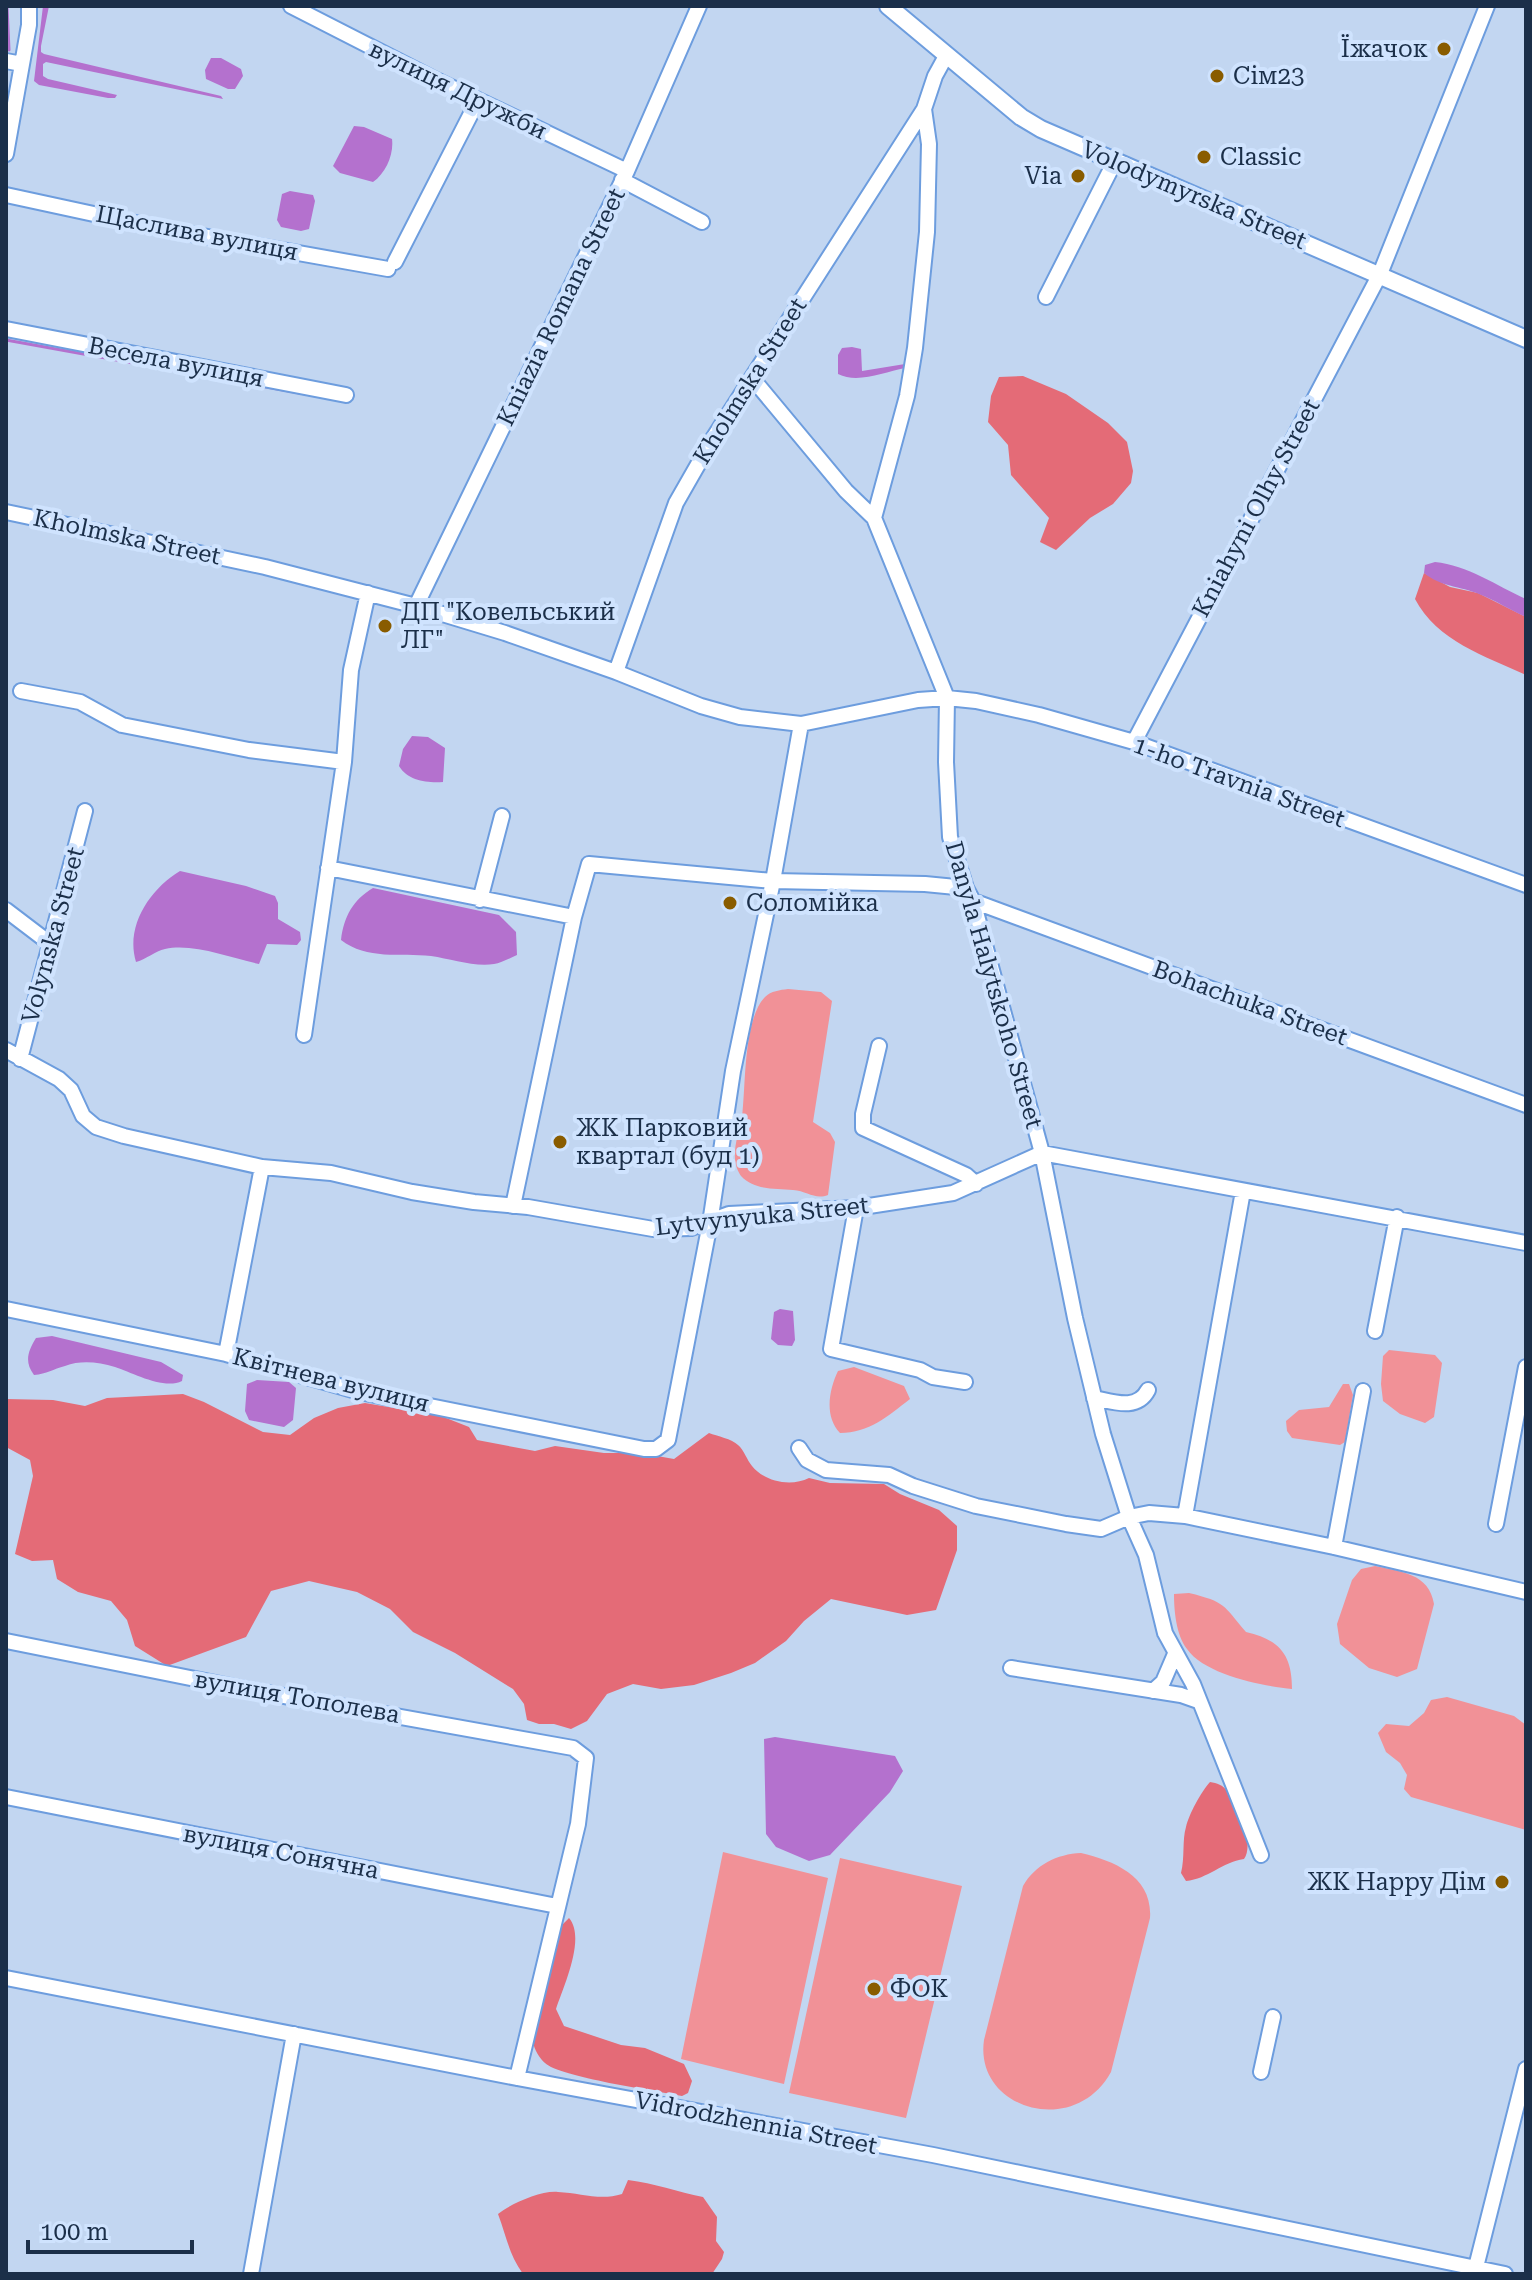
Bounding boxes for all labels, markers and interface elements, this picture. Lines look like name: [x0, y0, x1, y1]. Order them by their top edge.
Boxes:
place label: Їжачок: [1341, 34, 1428, 63]
street label: вулиця Дружби: [365, 35, 551, 145]
marker: Їжачок: [1435, 40, 1453, 58]
place label: Сім23: [1233, 62, 1304, 90]
marker: Сім23: [1208, 67, 1226, 85]
street label: Volodymyrska Street: [1077, 135, 1311, 255]
place label: Classic: [1220, 143, 1301, 171]
marker: Classic: [1195, 148, 1213, 166]
place label: Via: [1025, 162, 1062, 190]
marker: Via: [1069, 167, 1087, 185]
street label: Kniazia Romana Street: [491, 184, 631, 430]
street label: Щаслива вулиця: [94, 200, 300, 266]
street label: Kholmska Street: [688, 293, 812, 469]
street label: Весела вулиця: [86, 331, 266, 393]
street label: Kniahyni Olhy Street: [1187, 394, 1325, 622]
street label: Kholmska Street: [31, 503, 223, 571]
place label: ДП "Ковельський ЛГ": [401, 598, 615, 654]
marker: ДП "Ковельський ЛГ": [376, 617, 394, 635]
street label: 1-ho Travnia Street: [1129, 731, 1349, 833]
street label: Danyla Halytskoho Street: [940, 838, 1048, 1132]
street label: Volynska Street: [16, 844, 90, 1026]
place label: Соломійка: [746, 889, 879, 917]
marker: Соломійка: [721, 894, 739, 912]
street label: Bohachuka Street: [1149, 955, 1351, 1051]
place label: ЖК Парковий квартал (буд 1): [576, 1114, 760, 1170]
marker: ЖК Парковий квартал (буд 1): [551, 1133, 569, 1151]
street label: Lytvynyuka Street: [654, 1191, 870, 1241]
street label: Квітнева вулиця: [230, 1342, 432, 1418]
street label: вулиця Тополева: [192, 1665, 402, 1729]
street label: вулиця Сонячна: [181, 1819, 381, 1885]
place label: ЖК Happy Дім: [1307, 1868, 1486, 1896]
marker: ЖК Happy Дім: [1493, 1873, 1511, 1891]
place label: ФОК: [890, 1975, 949, 2003]
marker: ФОК: [865, 1980, 883, 1998]
street label: Vidrodzhennia Street: [633, 2086, 879, 2160]
scale bar: [28, 2204, 192, 2254]
text: 100 m: [40, 2218, 108, 2246]

